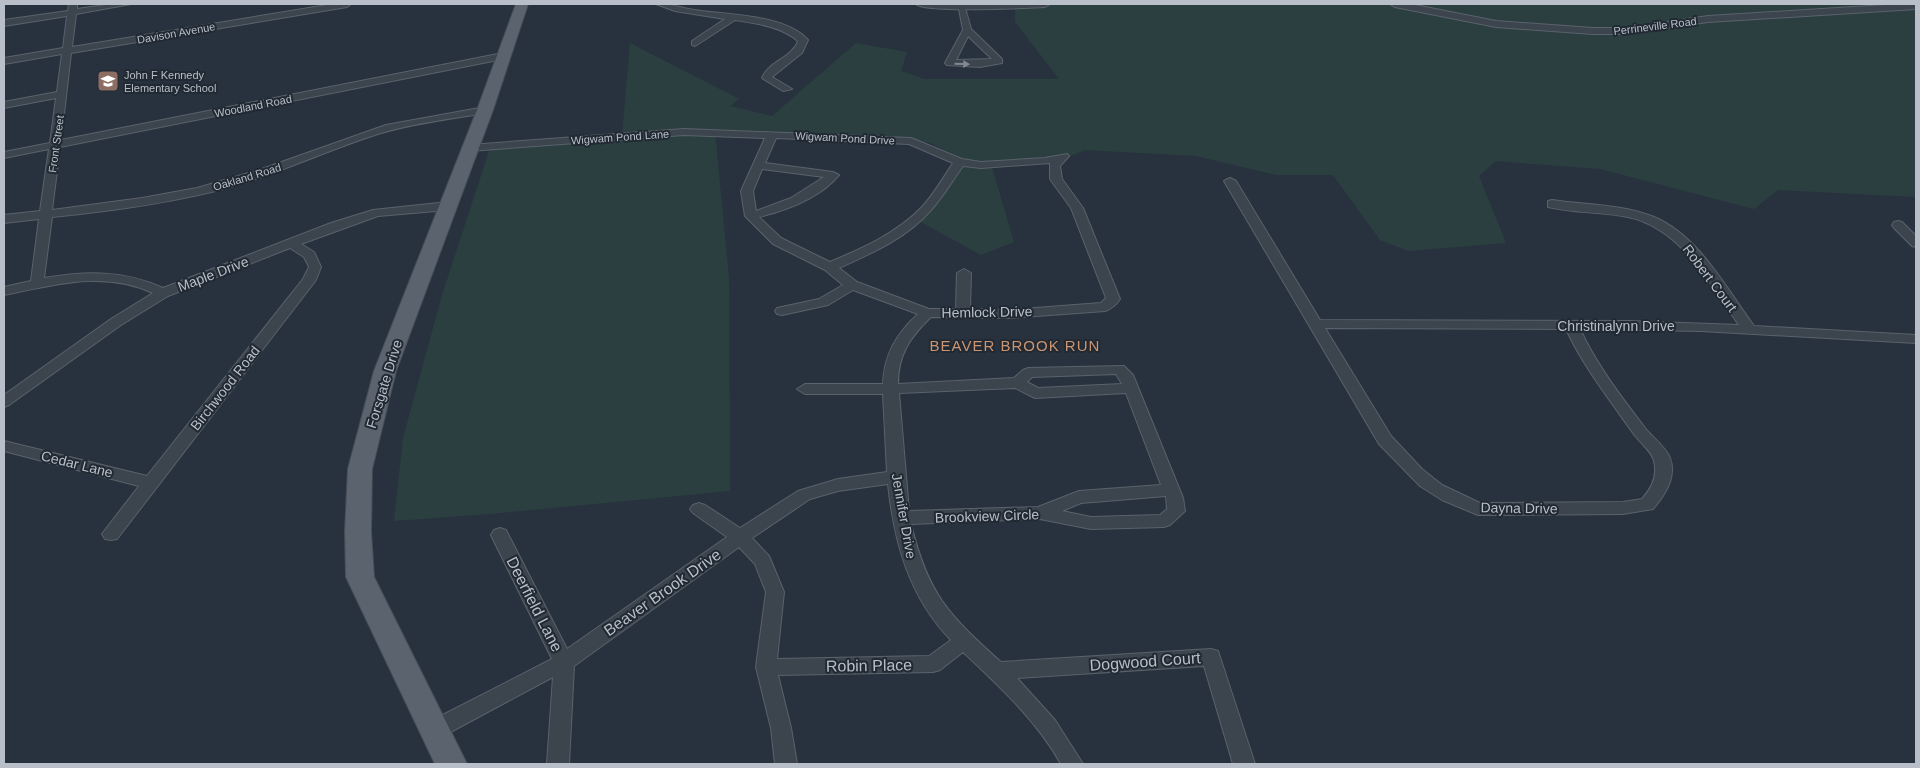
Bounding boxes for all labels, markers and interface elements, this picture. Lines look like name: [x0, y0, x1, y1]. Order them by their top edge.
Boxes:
street label: Perrineville Road: [1613, 15, 1697, 37]
street label: Davison Avenue: [136, 20, 216, 46]
one-way arrow: [954, 60, 970, 68]
school or university icon: John F Kennedy Elementary School: [96, 69, 120, 93]
place label: John F Kennedy Elementary School: [124, 69, 216, 94]
street label: Woodland Road: [213, 93, 293, 119]
street label: Front Street: [46, 114, 66, 174]
street label: Wigwam Pond Lane: [570, 128, 670, 146]
street label: Wigwam Pond Drive: [795, 129, 895, 147]
street label: Oakland Road: [212, 161, 282, 193]
street label: Robert Court: [1679, 241, 1741, 315]
street label: Maple Drive: [175, 253, 251, 295]
street label: Hemlock Drive: [941, 303, 1033, 321]
street label: Christinalynn Drive: [1557, 318, 1675, 334]
district label: BEAVER BROOK RUN: [930, 337, 1100, 354]
street label: Forsgate Drive: [363, 338, 405, 430]
street label: Birchwood Road: [187, 343, 263, 433]
street label: Cedar Lane: [40, 447, 115, 481]
street label: Jennifer Drive: [889, 472, 919, 560]
street label: Dayna Drive: [1480, 499, 1558, 517]
street label: Brookview Circle: [935, 506, 1040, 526]
street label: Beaver Brook Drive: [601, 546, 724, 639]
street label: Deerfield Lane: [503, 554, 566, 655]
street label: Dogwood Court: [1089, 649, 1202, 674]
street label: Robin Place: [826, 656, 912, 675]

